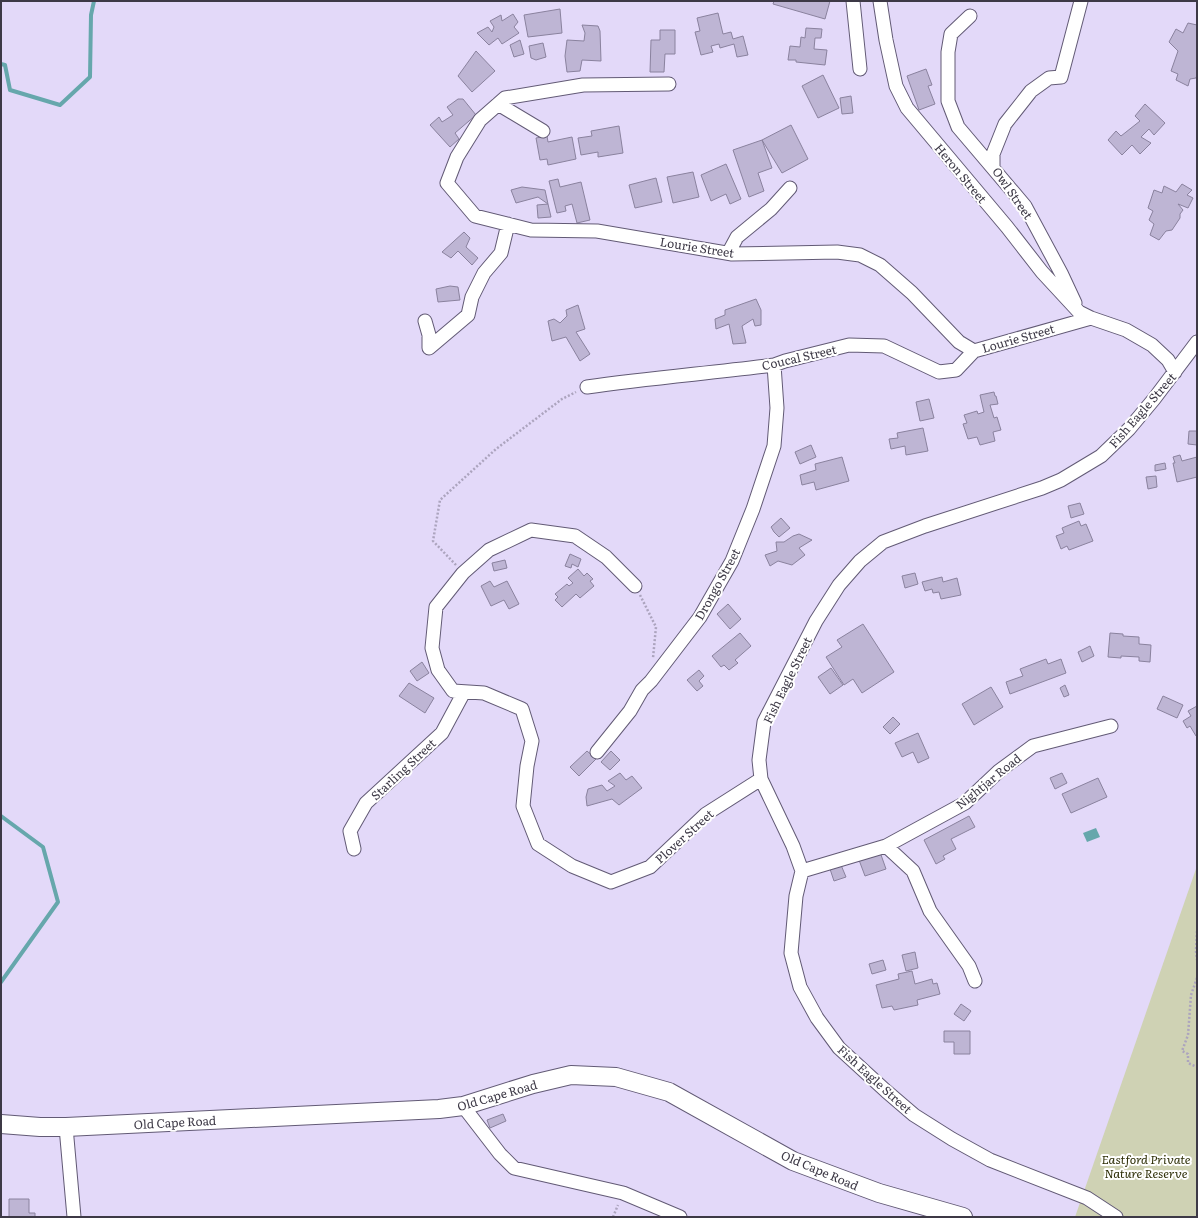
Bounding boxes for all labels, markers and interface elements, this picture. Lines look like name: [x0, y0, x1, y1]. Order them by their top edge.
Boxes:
street label: Heron Street: [931, 139, 992, 207]
street label: Owl Street: [988, 163, 1038, 223]
street label: Lourie Street: [659, 232, 736, 262]
street label: Lourie Street: [980, 319, 1057, 357]
street label: Coucal Street: [760, 340, 838, 374]
street label: Fish Eagle Street: [1104, 368, 1180, 452]
street label: Drongo Street: [690, 545, 744, 623]
street label: Fish Eagle Street: [758, 633, 816, 726]
street label: Starling Street: [367, 734, 440, 804]
street label: Nightjar Road: [951, 749, 1025, 813]
street label: Plover Street: [651, 805, 717, 867]
street label: Fish Eagle Street: [834, 1041, 916, 1117]
street label: Old Cape Road: [455, 1075, 540, 1115]
street label: Old Cape Road: [133, 1111, 217, 1133]
street label: Old Cape Road: [779, 1146, 862, 1195]
park label: Eastford Private Nature Reserve: [1101, 1150, 1191, 1182]

